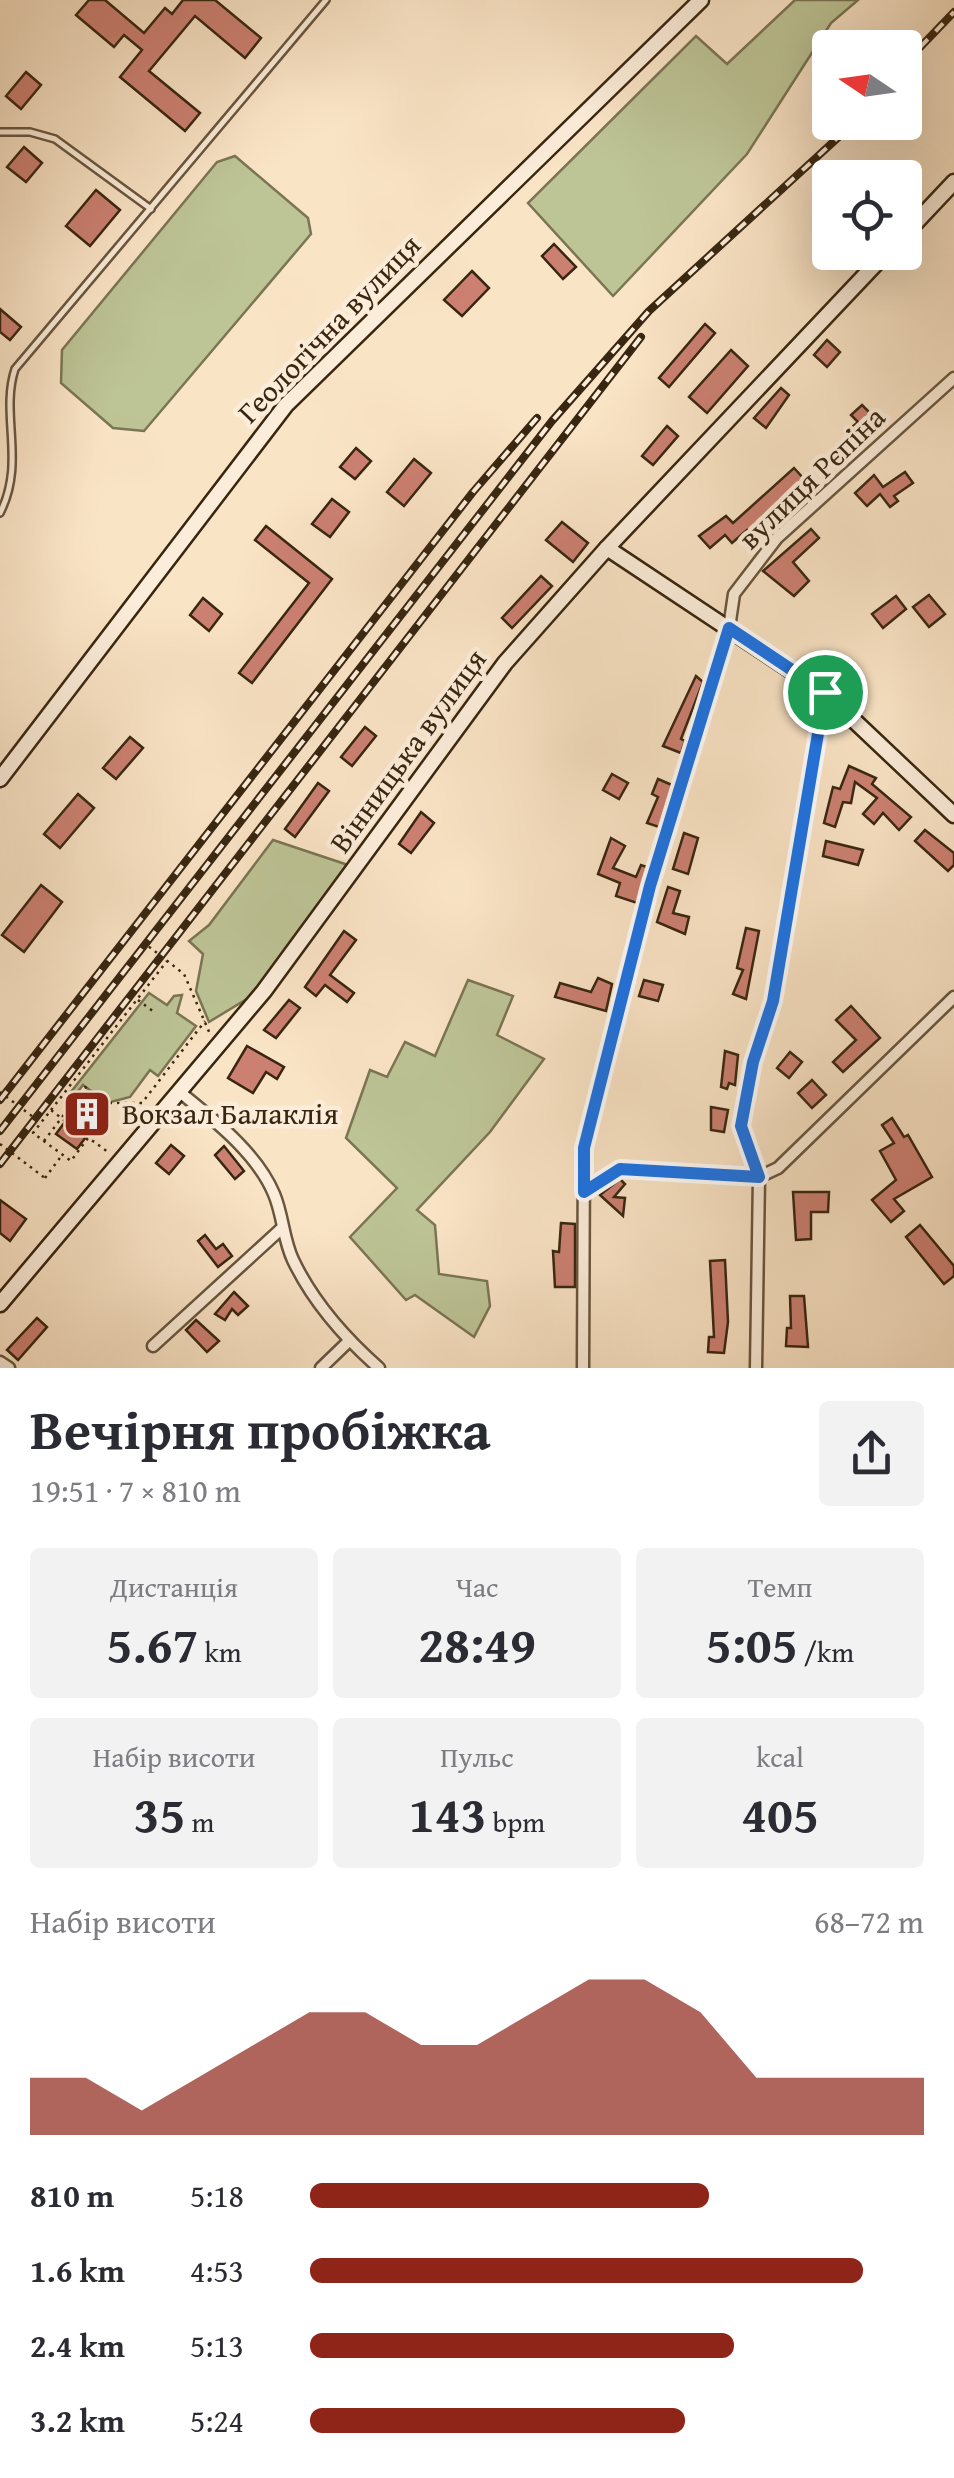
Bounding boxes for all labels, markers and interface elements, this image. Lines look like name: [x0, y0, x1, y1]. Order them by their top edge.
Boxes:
north arrow: [812, 30, 922, 140]
map controls: [812, 30, 922, 270]
button: locate: [812, 160, 922, 270]
street label: Геологічна вулиця: [226, 224, 430, 433]
street label: вулиця Рєпіна: [728, 395, 895, 559]
street label: Вінницька вулиця: [318, 639, 496, 861]
pin: [783, 650, 868, 735]
icon: arrive: [798, 665, 853, 720]
building icon: Вокзал Балаклія: [61, 1088, 113, 1140]
place label: Вокзал Балаклія: [122, 1091, 338, 1135]
text: Вечірня пробіжка: [30, 1389, 491, 1469]
button: share: [819, 1401, 924, 1506]
text: 19:51 · 7 × 810 m: [30, 1467, 241, 1514]
text: Дистанція: [110, 1566, 238, 1607]
text: Час: [456, 1566, 498, 1607]
text: Темп: [748, 1566, 812, 1607]
text: 5.67: [106, 1607, 198, 1680]
text: 28:49: [418, 1607, 536, 1680]
text: 5:05: [706, 1607, 798, 1680]
text: km: [198, 1631, 242, 1672]
text: /km: [798, 1631, 854, 1672]
text: Набір висоти: [93, 1736, 255, 1777]
text: Пульс: [440, 1736, 514, 1777]
text: kcal: [756, 1736, 804, 1777]
text: 35: [134, 1777, 185, 1850]
text: 143: [409, 1777, 487, 1850]
text: 405: [741, 1777, 819, 1850]
text: m: [185, 1801, 214, 1842]
text: bpm: [487, 1801, 545, 1842]
text: Набір висоти: [30, 1898, 216, 1945]
text: 68–72 m: [814, 1898, 924, 1945]
text: 810 m: [30, 2172, 114, 2219]
text: 5:18: [190, 2172, 244, 2219]
text: 1.6 km: [30, 2247, 125, 2294]
text: 4:53: [190, 2247, 244, 2294]
text: 2.4 km: [30, 2322, 125, 2369]
text: 5:13: [190, 2322, 244, 2369]
text: 3.2 km: [30, 2397, 125, 2444]
text: 5:24: [190, 2397, 244, 2444]

